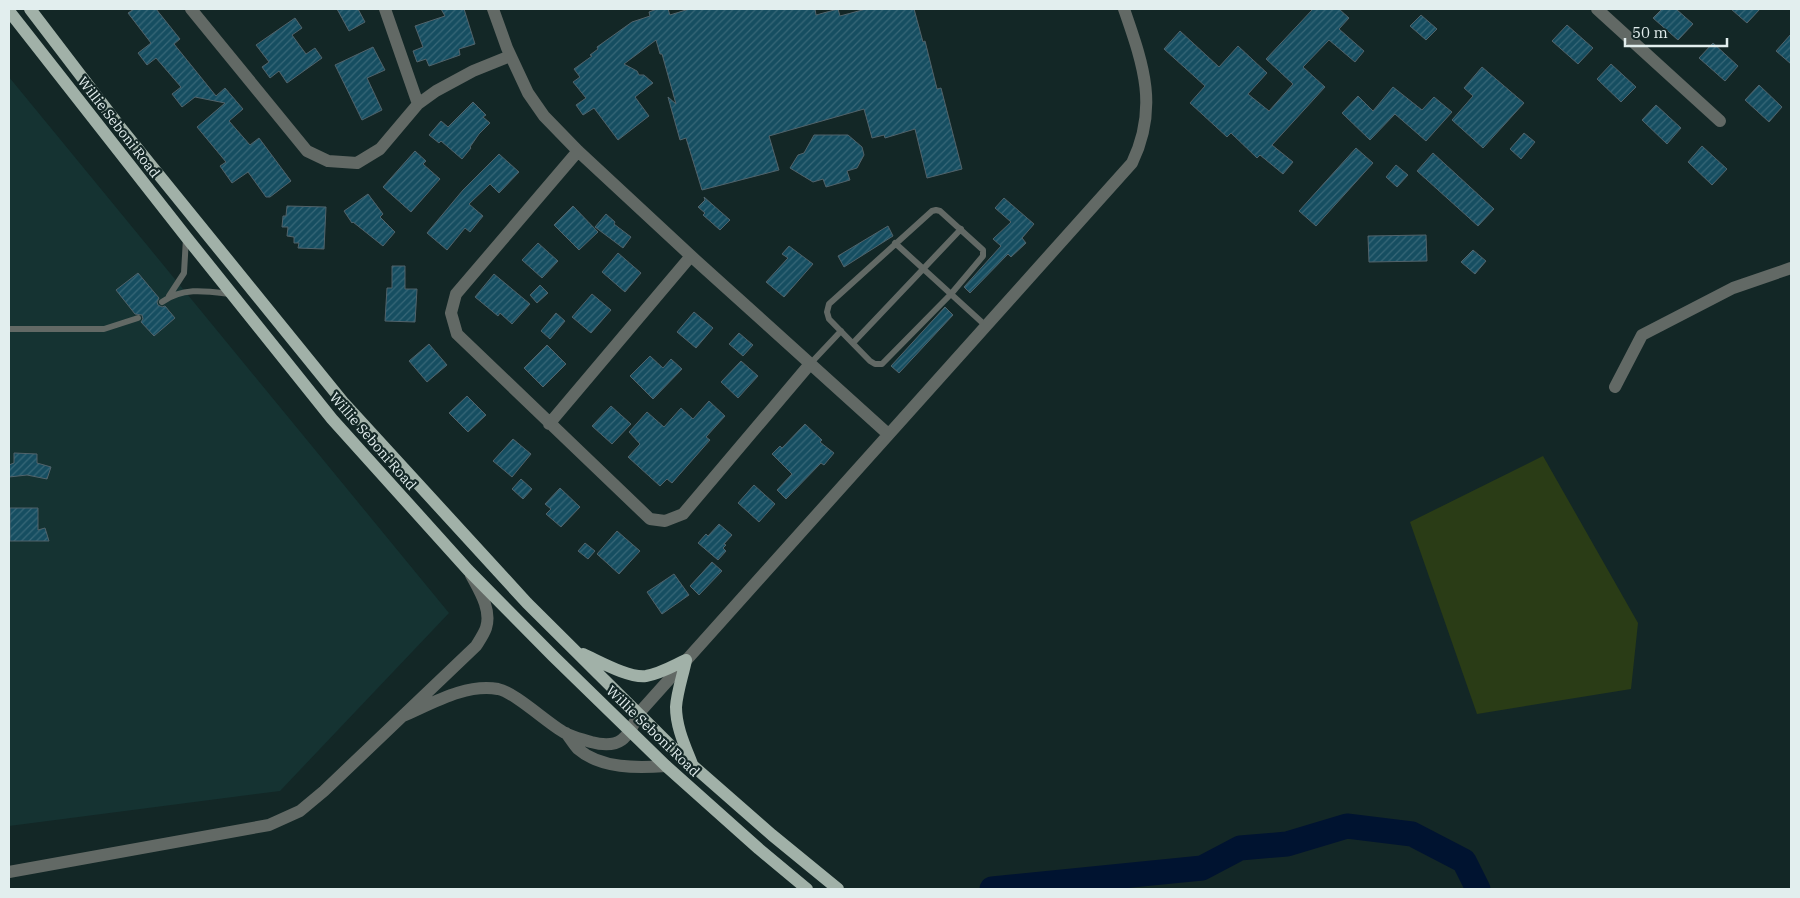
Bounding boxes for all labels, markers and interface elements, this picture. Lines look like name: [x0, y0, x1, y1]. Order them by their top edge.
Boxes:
scale bar: [1625, 15, 1728, 47]
text: 50 m: [1632, 23, 1668, 42]
street label: Willie Seboni Road: [74, 73, 164, 182]
street label: Willie Seboni Road: [326, 389, 421, 494]
street label: Willie Seboni Road: [602, 682, 704, 781]

